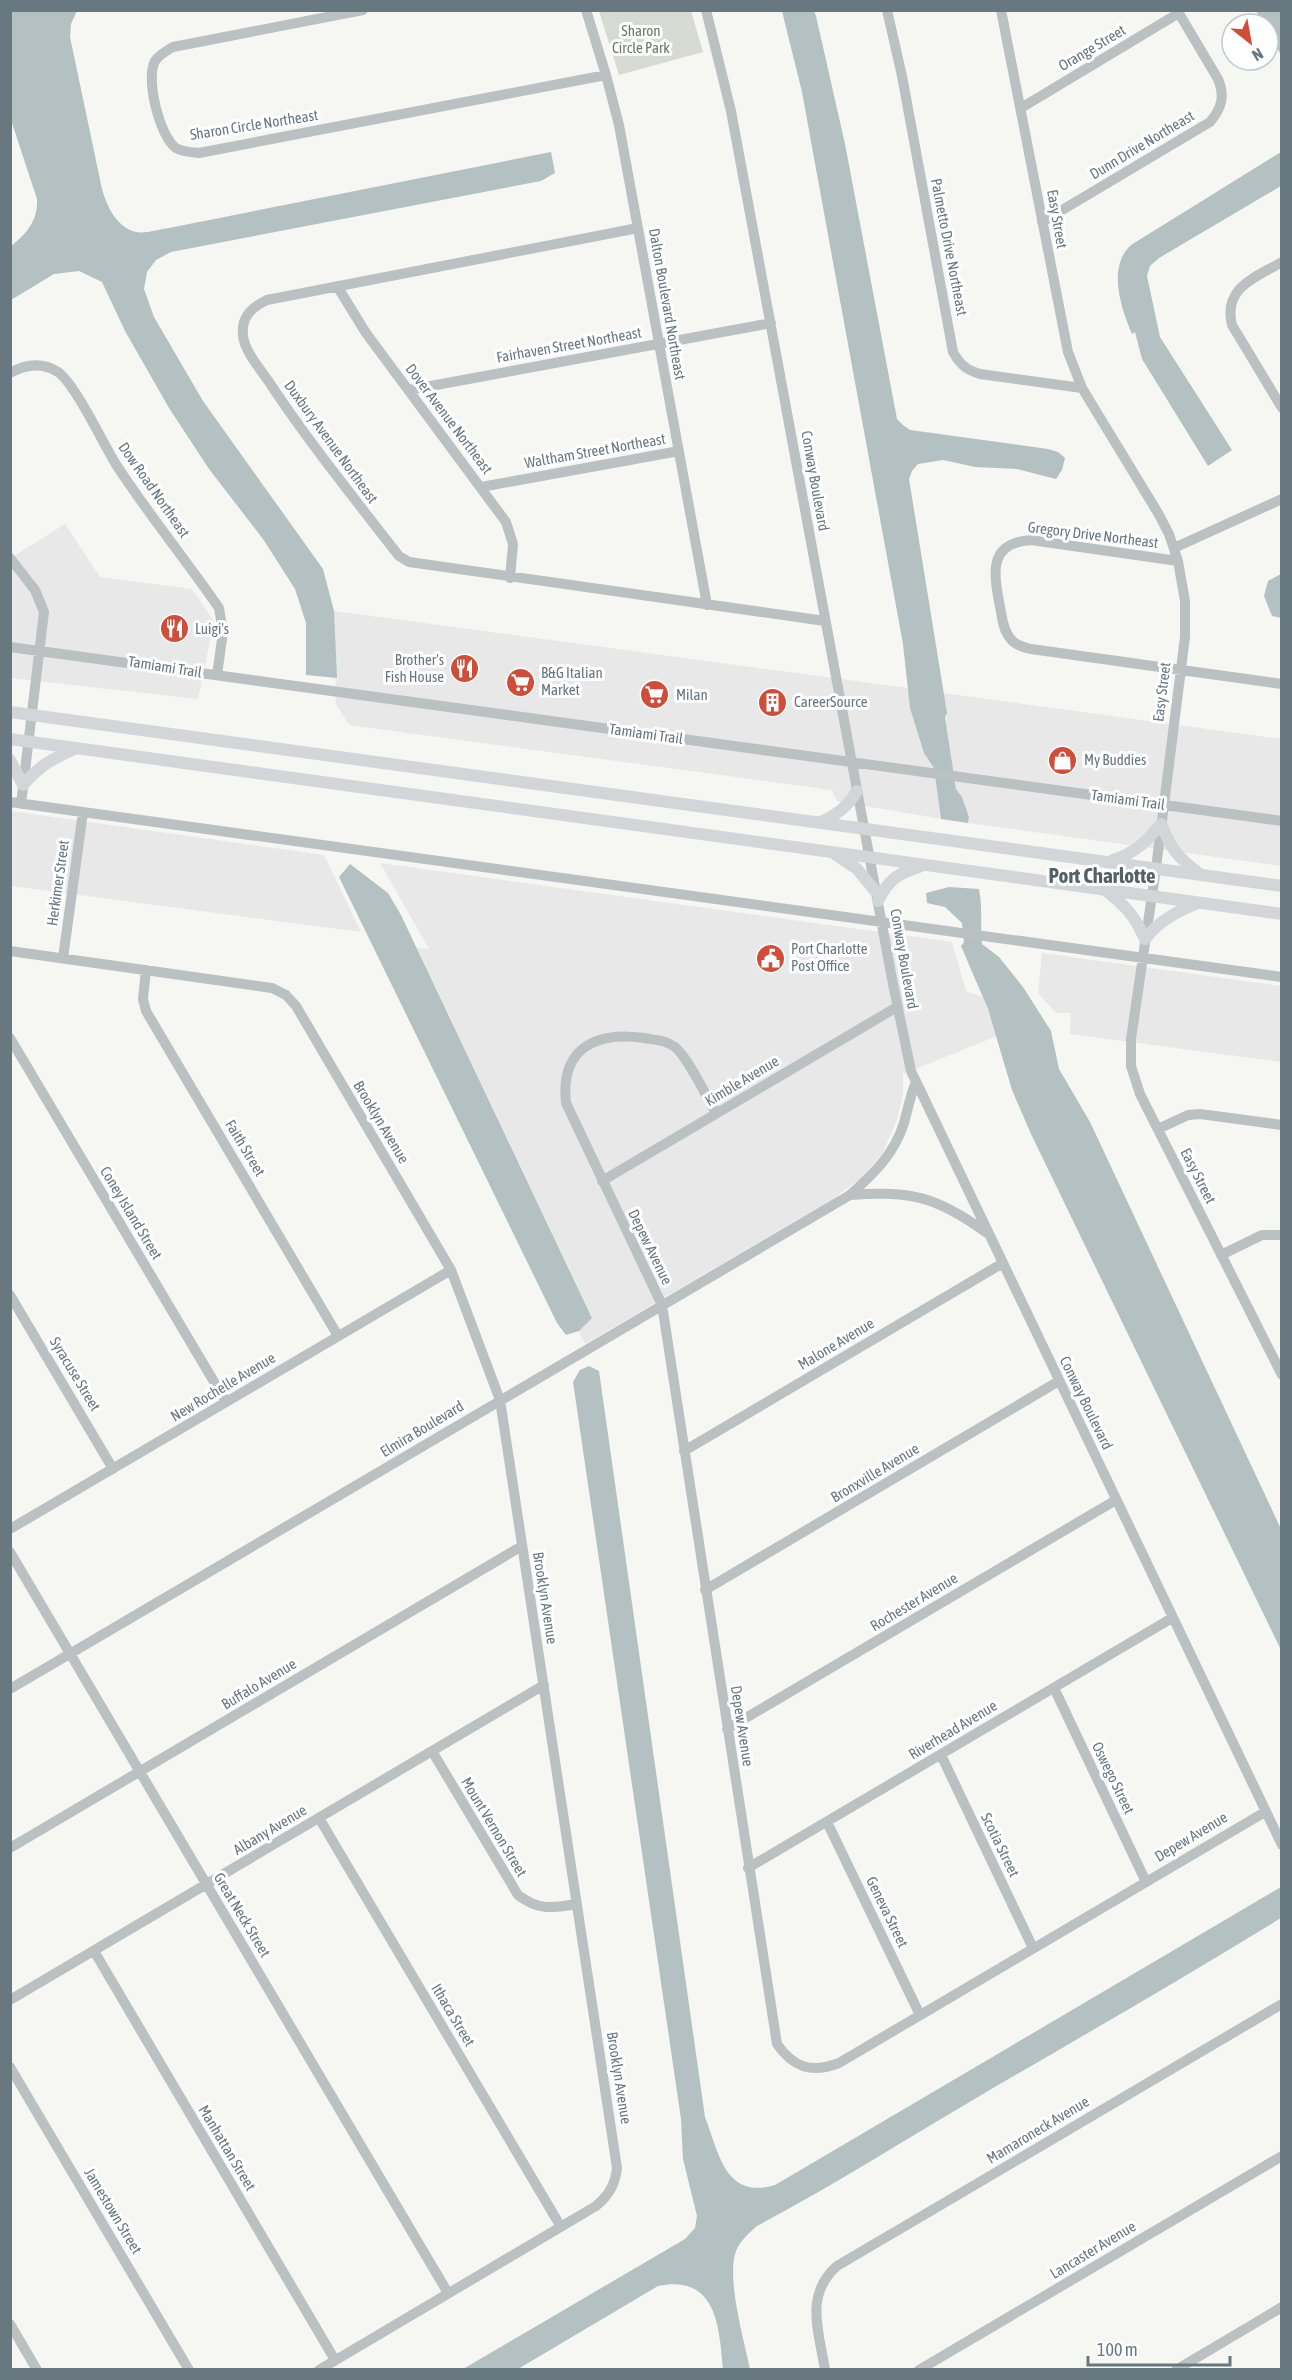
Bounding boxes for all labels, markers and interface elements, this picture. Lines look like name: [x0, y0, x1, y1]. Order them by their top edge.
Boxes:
north arrow: [1220, 12, 1280, 72]
street label: Orange Street: [1055, 21, 1128, 74]
park label: Sharon Circle Park: [612, 22, 670, 56]
text: N: [1249, 45, 1266, 65]
street label: Sharon Circle Northeast: [189, 106, 319, 143]
street label: Dunn Drive Northeast: [1087, 107, 1197, 182]
street label: Palmetto Drive Northeast: [928, 177, 971, 317]
street label: Easy Street: [1044, 188, 1071, 250]
street label: Dalton Boulevard Northeast: [646, 227, 689, 381]
street label: Fairhaven Street Northeast: [495, 323, 643, 366]
street label: Dover Avenue Northeast: [402, 360, 496, 477]
street label: Duxbury Avenue Northeast: [281, 377, 382, 506]
street label: Conway Boulevard: [798, 429, 833, 532]
street label: Waltham Street Northeast: [523, 430, 667, 471]
street label: Dow Road Northeast: [115, 439, 194, 541]
street label: Gregory Drive Northeast: [1027, 518, 1159, 551]
restaurant icon: Luigi's: [158, 613, 190, 645]
place label: Luigi's: [195, 620, 229, 637]
place label: Brother's Fish House: [385, 651, 444, 685]
street label: Tamiami Trail: [127, 652, 203, 681]
restaurant icon: Brother's Fish House: [449, 653, 481, 685]
street label: Easy Street: [1149, 661, 1174, 723]
place label: B&G Italian Market: [541, 664, 603, 698]
supermarket icon: B&G Italian Market: [504, 666, 536, 698]
supermarket icon: Milan: [639, 679, 671, 711]
place label: Milan: [676, 686, 708, 703]
building icon: CareerSource: [757, 686, 789, 718]
place label: CareerSource: [794, 693, 868, 710]
street label: Tamiami Trail: [608, 720, 684, 747]
shop icon: My Buddies: [1047, 744, 1079, 776]
place label: My Buddies: [1084, 751, 1146, 768]
street label: Tamiami Trail: [1090, 786, 1166, 813]
street label: Herkimer Street: [43, 839, 72, 927]
district label: Port Charlotte: [1048, 863, 1156, 887]
street label: Conway Boulevard: [887, 907, 922, 1010]
place label: Port Charlotte Post Office: [791, 940, 868, 974]
public building icon: Port Charlotte Post Office: [754, 942, 786, 974]
street label: Kimble Avenue: [702, 1052, 782, 1109]
street label: Brooklyn Avenue: [350, 1077, 413, 1166]
street label: Faith Street: [222, 1116, 269, 1179]
street label: Easy Street: [1177, 1145, 1220, 1206]
street label: Coney Island Street: [97, 1163, 166, 1262]
street label: Depew Avenue: [625, 1206, 676, 1287]
street label: Malone Avenue: [795, 1314, 877, 1373]
street label: Syracuse Street: [47, 1334, 104, 1414]
street label: New Rochelle Avenue: [167, 1349, 278, 1424]
street label: Conway Boulevard: [1057, 1353, 1116, 1452]
street label: Elmira Boulevard: [377, 1397, 466, 1460]
street label: Bronxville Avenue: [828, 1440, 922, 1506]
street label: Brooklyn Avenue: [530, 1551, 561, 1645]
street label: Rochester Avenue: [867, 1569, 960, 1634]
street label: Buffalo Avenue: [218, 1655, 299, 1712]
street label: Depew Avenue: [728, 1684, 757, 1768]
street label: Riverhead Avenue: [906, 1696, 1000, 1763]
street label: Oswego Street: [1089, 1739, 1138, 1816]
street label: Mount Vernon Street: [458, 1774, 531, 1879]
street label: Albany Avenue: [230, 1801, 310, 1858]
street label: Depew Avenue: [1151, 1808, 1230, 1865]
street label: Scotia Street: [978, 1810, 1023, 1879]
street label: Great Neck Street: [211, 1870, 274, 1960]
street label: Geneva Street: [863, 1874, 912, 1950]
street label: Ithaca Street: [428, 1980, 479, 2049]
street label: Brooklyn Avenue: [604, 2031, 635, 2125]
street label: Mamaroneck Avenue: [984, 2092, 1092, 2167]
street label: Manhattan Street: [195, 2102, 260, 2193]
street label: Jamestown Street: [81, 2165, 146, 2257]
street label: Lancaster Avenue: [1047, 2217, 1139, 2282]
scale bar: [1088, 2329, 1230, 2367]
text: 100 m: [1097, 2339, 1138, 2360]

